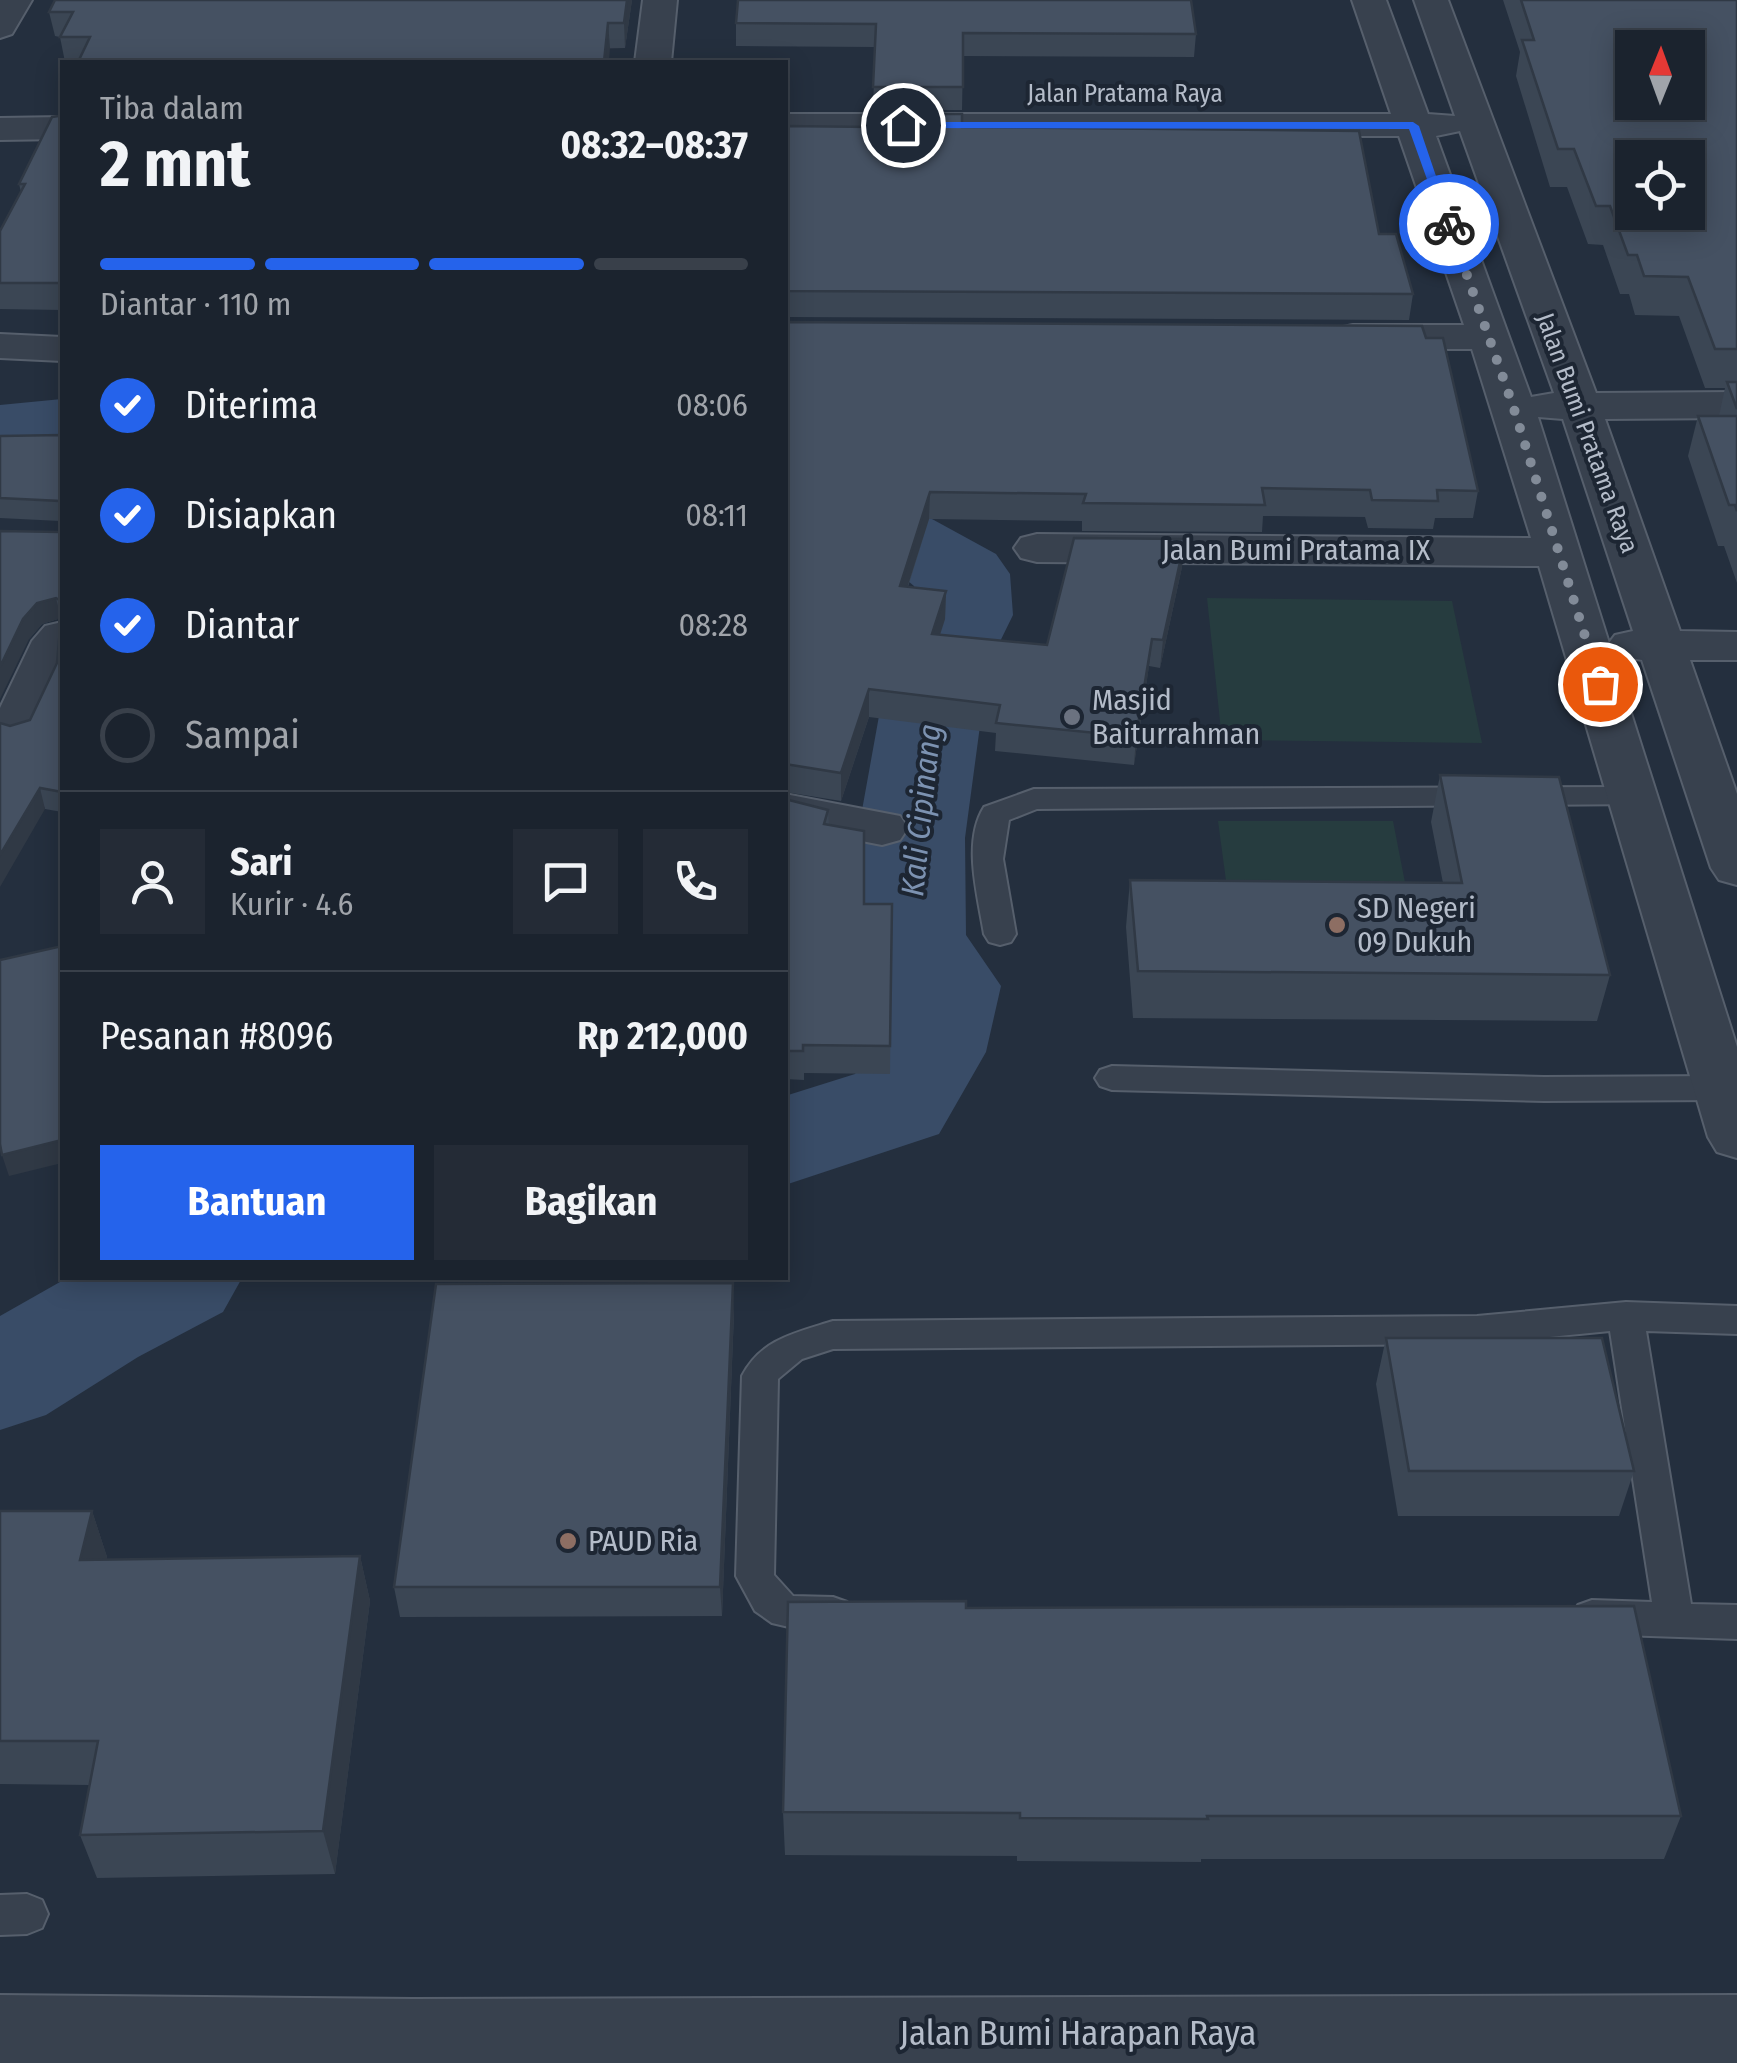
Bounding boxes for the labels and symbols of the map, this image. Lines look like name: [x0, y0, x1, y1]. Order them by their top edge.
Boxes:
north arrow: [1615, 30, 1705, 120]
street label: Jalan Pratama Raya: [1027, 79, 1223, 109]
pin: [861, 83, 946, 168]
courier: [1399, 174, 1499, 274]
street label: Jalan Bumi Pratama Raya: [1530, 309, 1644, 557]
street label: Jalan Bumi Pratama IX: [1162, 532, 1431, 568]
pin: [1558, 642, 1643, 727]
place label: Masjid Baiturrahman: [1092, 682, 1260, 752]
marker: Masjid Baiturrahman: [1061, 706, 1083, 728]
water label: Kali Cipinang: [893, 722, 949, 898]
place label: SD Negeri 09 Dukuh: [1357, 890, 1476, 960]
marker: SD Negeri 09 Dukuh: [1326, 914, 1348, 936]
place label: PAUD Ria: [588, 1523, 698, 1559]
marker: PAUD Ria: [557, 1530, 579, 1552]
street label: Jalan Bumi Harapan Raya: [899, 2012, 1257, 2054]

